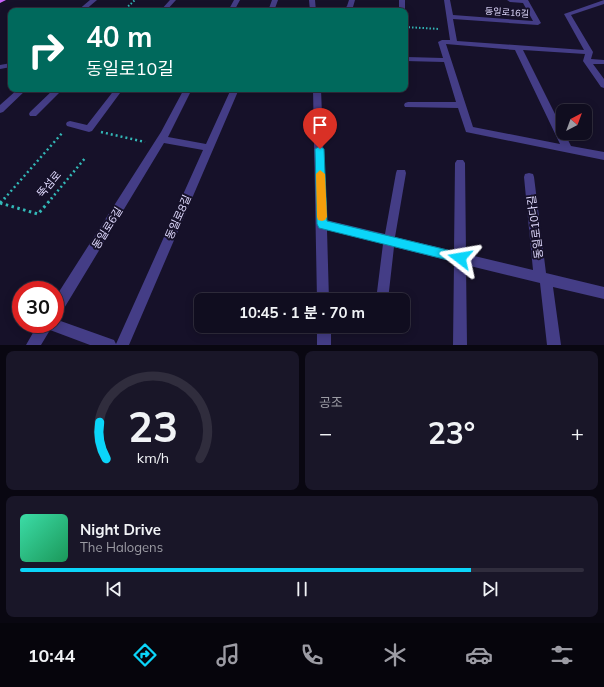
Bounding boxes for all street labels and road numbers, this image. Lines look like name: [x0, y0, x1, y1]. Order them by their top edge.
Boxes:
street label: 동일로16길: [485, 5, 529, 19]
street label: 뚝섬로: [34, 168, 64, 200]
street label: 동일로8길: [162, 193, 194, 241]
street label: 동일로10다길: [524, 194, 546, 260]
street label: 동일로6길: [89, 204, 125, 252]

